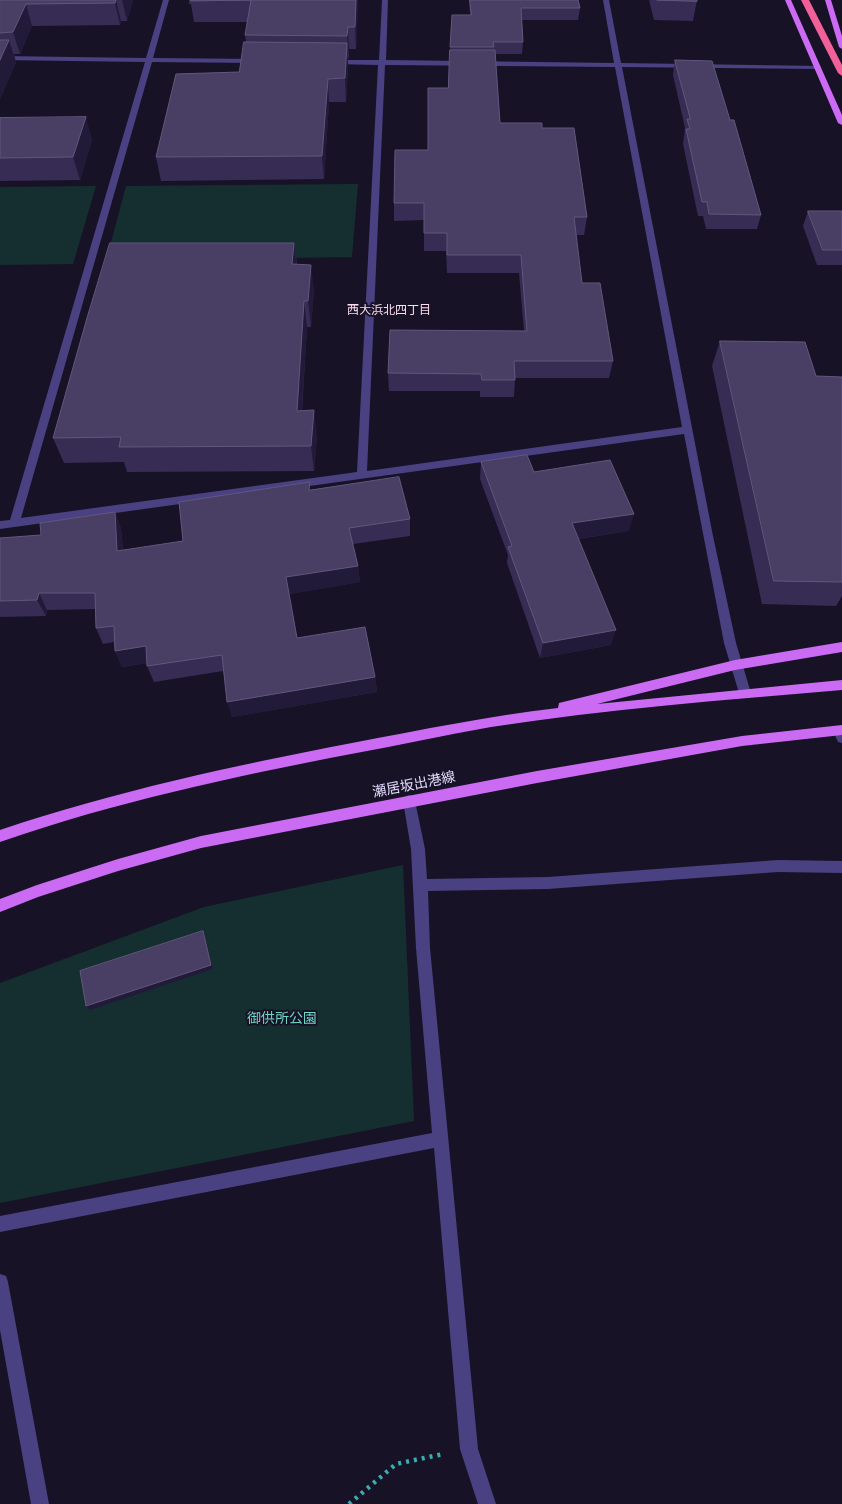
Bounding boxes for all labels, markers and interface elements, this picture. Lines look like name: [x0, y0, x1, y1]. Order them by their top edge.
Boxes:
district label: 西大浜北四丁目: [347, 304, 431, 318]
street label: 瀬居坂出港線: [371, 769, 457, 801]
park label: 御供所公園: [247, 1011, 317, 1027]

